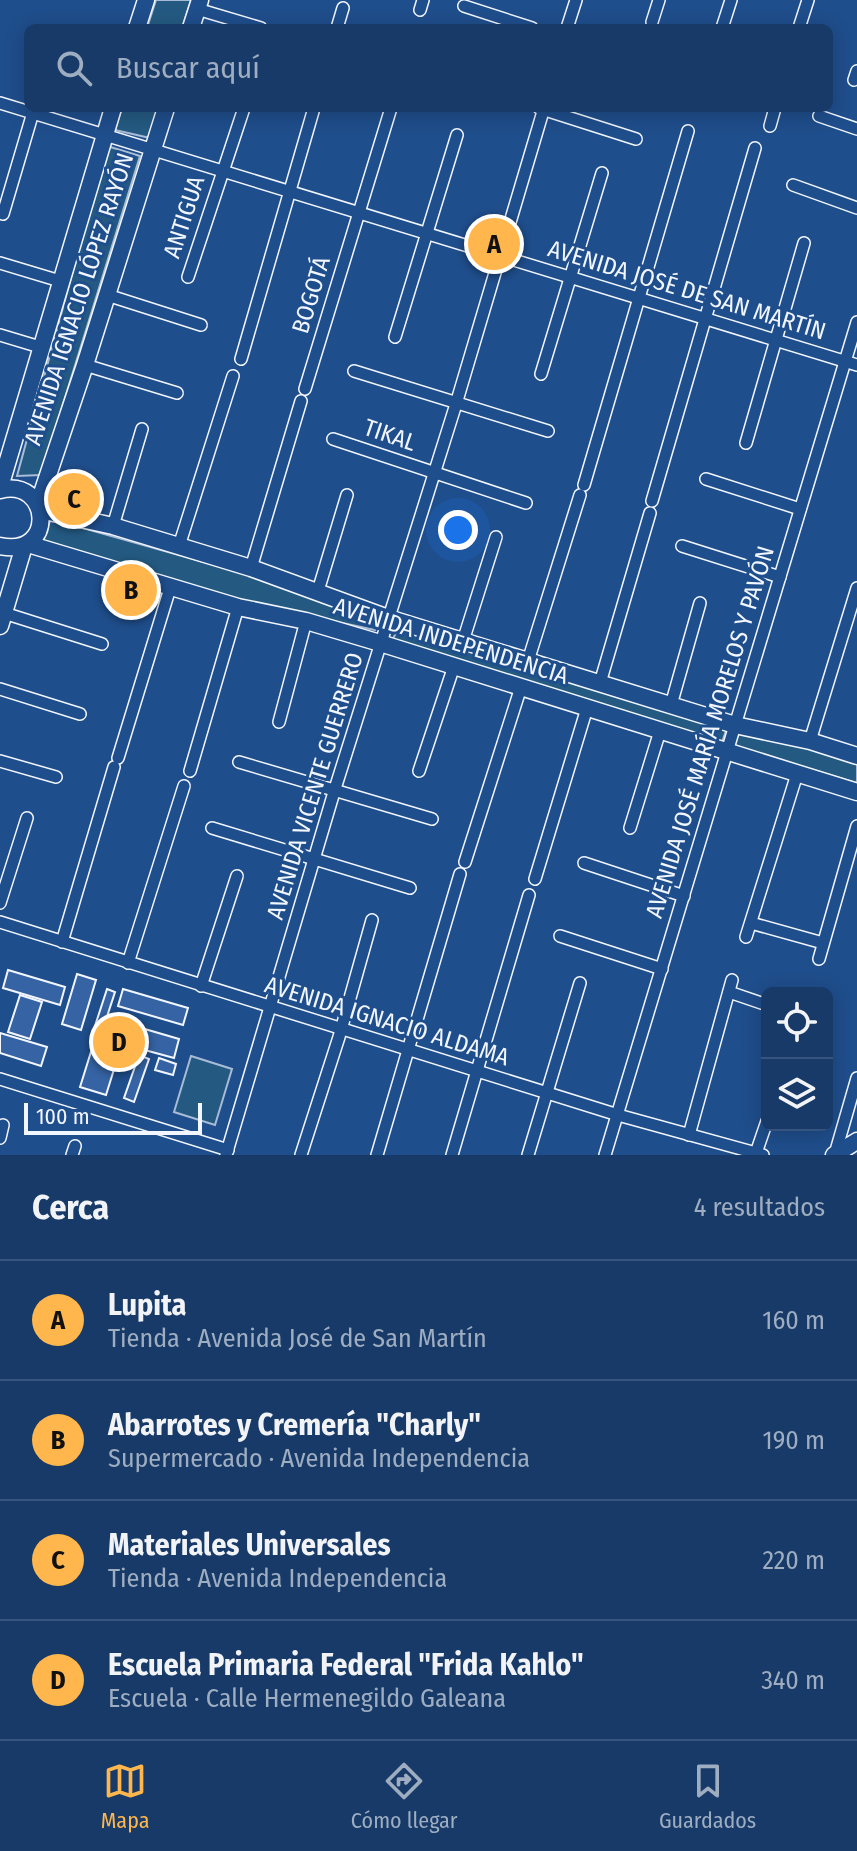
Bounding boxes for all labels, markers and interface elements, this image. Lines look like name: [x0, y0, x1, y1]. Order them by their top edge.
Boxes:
search box: [24, 24, 833, 112]
icon: search: [52, 46, 96, 90]
text: Buscar aquí: [116, 50, 260, 86]
street label: AVENIDA IGNACIO LÓPEZ RAYÓN: [18, 149, 140, 449]
street label: ANTIGUA: [158, 172, 211, 262]
pin: A: [468, 214, 520, 274]
street label: AVENIDA JOSÉ DE SAN MARTÍN: [545, 233, 829, 346]
street label: BOGOTÁ: [285, 253, 336, 337]
street label: TIKAL: [360, 413, 420, 457]
pin: C: [48, 469, 100, 529]
your location: [438, 510, 478, 550]
street label: AVENIDA JOSÉ MARÍA MORELOS Y PAVÓN: [639, 542, 780, 921]
pin: B: [105, 560, 157, 620]
street label: AVENIDA INDEPENDENCIA: [330, 592, 572, 690]
street label: AVENIDA VICENTE GUERRERO: [261, 649, 369, 923]
street label: AVENIDA IGNACIO ALDAMA: [261, 970, 513, 1072]
map controls: [761, 987, 833, 1131]
button: locate: [761, 987, 833, 1059]
pin: D: [93, 1012, 145, 1072]
button: layers: [761, 1059, 833, 1131]
scale bar: [24, 1099, 202, 1135]
text: 100 m: [36, 1103, 90, 1130]
text: Cerca: [32, 1187, 109, 1228]
text: 4 resultados: [694, 1192, 825, 1223]
text: Lupita: [108, 1287, 186, 1323]
text: A: [51, 1305, 65, 1336]
text: 160 m: [762, 1305, 825, 1336]
text: Tienda · Avenida José de San Martín: [108, 1323, 487, 1354]
text: Abarrotes y Cremería "Charly": [108, 1407, 481, 1443]
text: B: [51, 1425, 65, 1456]
text: 190 m: [763, 1425, 825, 1456]
text: Supermercado · Avenida Independencia: [108, 1443, 530, 1474]
text: Materiales Universales: [108, 1527, 391, 1563]
text: C: [51, 1545, 65, 1576]
text: 220 m: [762, 1545, 825, 1576]
text: Tienda · Avenida Independencia: [108, 1563, 447, 1594]
text: Escuela Primaria Federal "Frida Kahlo": [108, 1647, 584, 1683]
text: D: [50, 1665, 66, 1696]
text: 340 m: [761, 1665, 825, 1696]
text: Escuela · Calle Hermenegildo Galeana: [108, 1683, 506, 1714]
tab: Mapa: [101, 1759, 149, 1834]
tab: Cómo llegar: [351, 1759, 458, 1834]
tab: Guardados: [659, 1759, 756, 1834]

